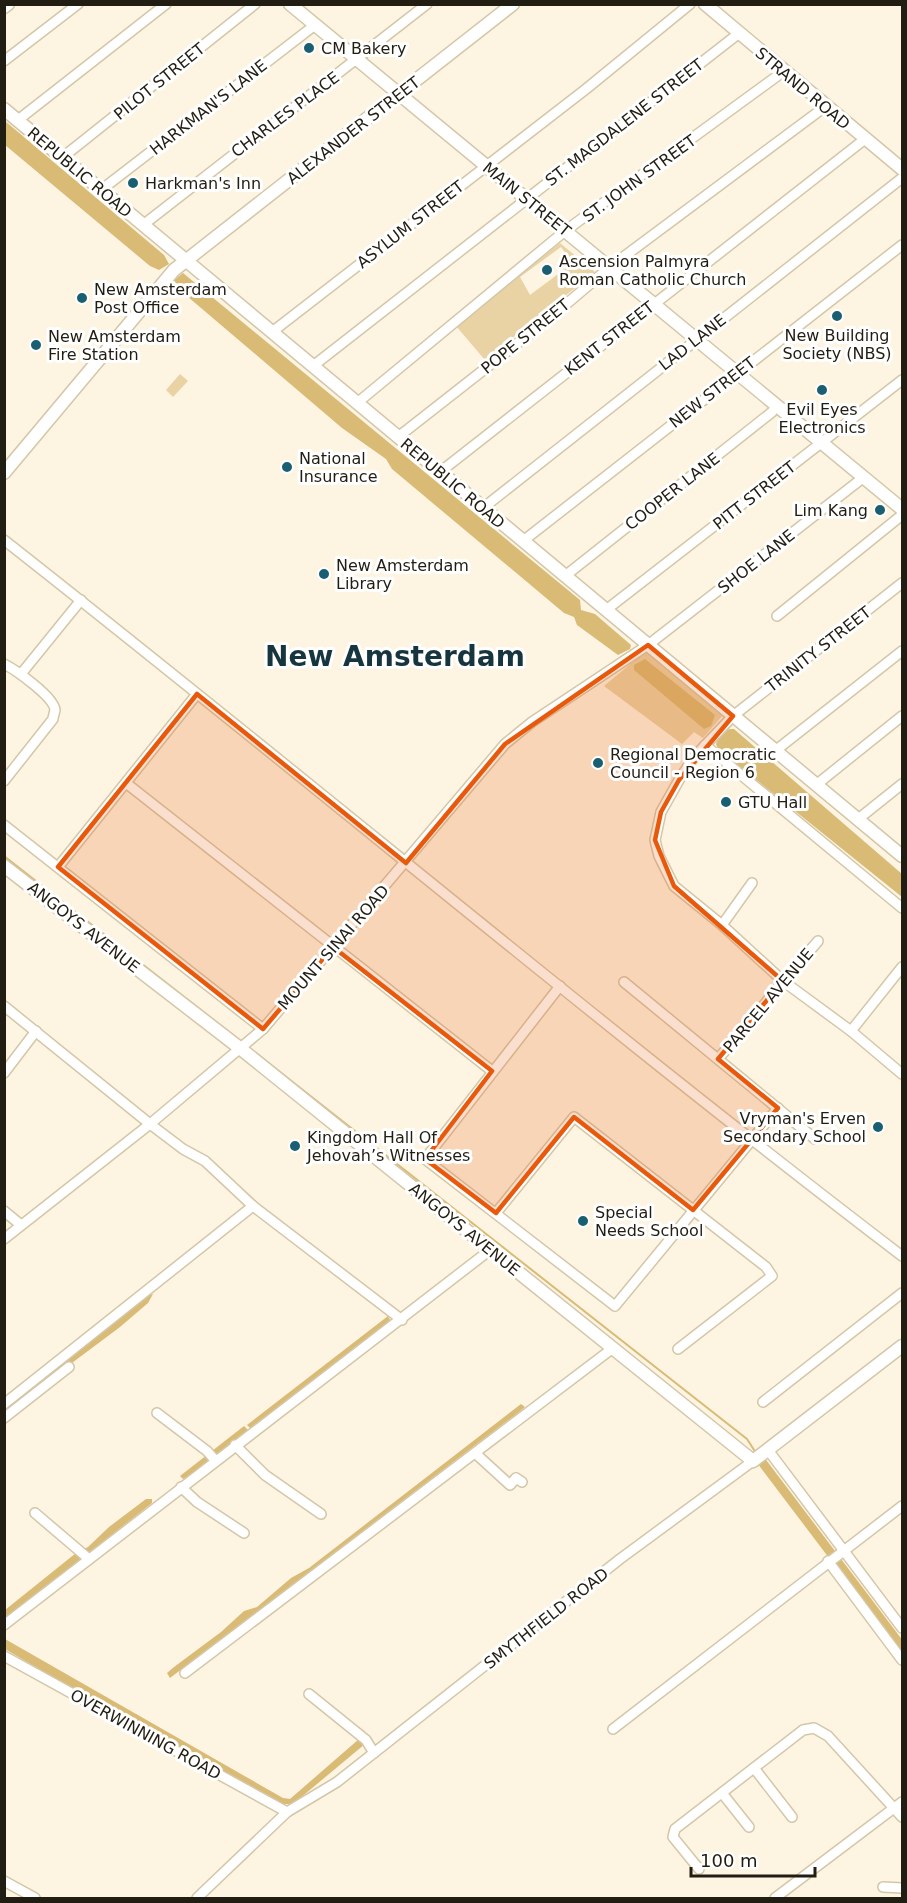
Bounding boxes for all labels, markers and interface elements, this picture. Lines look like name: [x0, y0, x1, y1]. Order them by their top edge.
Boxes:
street label: PILOT STREET: [110, 39, 209, 124]
place label: CM Bakery: [321, 39, 406, 58]
marker: CM Bakery: [302, 41, 316, 55]
street label: STRAND ROAD: [752, 43, 854, 133]
street label: ST. MAGDALENE STREET: [542, 55, 707, 190]
street label: HARKMAN'S LANE: [146, 56, 271, 159]
street label: CHARLES PLACE: [228, 68, 343, 161]
street label: ALEXANDER STREET: [283, 72, 424, 188]
street label: REPUBLIC ROAD: [24, 123, 136, 221]
street label: ST. JOHN STREET: [579, 131, 700, 226]
street label: MAIN STREET: [479, 158, 575, 241]
place label: Harkman's Inn: [145, 174, 261, 193]
marker: Harkman's Inn: [126, 176, 140, 190]
street label: ASYLUM STREET: [353, 177, 468, 272]
place label: Ascension Palmyra Roman Catholic Church: [559, 252, 746, 289]
marker: Ascension Palmyra Roman Catholic Church: [540, 263, 554, 277]
place label: New Amsterdam Post Office: [94, 280, 227, 317]
marker: New Amsterdam Post Office: [75, 291, 89, 305]
street label: POPE STREET: [477, 295, 573, 378]
street label: KENT STREET: [561, 297, 658, 379]
marker: New Building Society (NBS): [830, 309, 844, 323]
street label: LAD LANE: [655, 310, 730, 374]
place label: New Building Society (NBS): [782, 326, 892, 363]
place label: New Amsterdam Fire Station: [48, 327, 181, 364]
marker: New Amsterdam Fire Station: [29, 338, 43, 352]
street label: NEW STREET: [665, 353, 759, 432]
marker: Evil Eyes Electronics: [815, 383, 829, 397]
place label: Evil Eyes Electronics: [778, 400, 866, 437]
street label: REPUBLIC ROAD: [397, 434, 509, 532]
place label: National Insurance: [299, 449, 378, 486]
street label: COOPER LANE: [621, 449, 723, 534]
street label: PITT STREET: [709, 457, 800, 534]
marker: National Insurance: [280, 460, 294, 474]
place label: Lim Kang: [794, 501, 868, 520]
marker: Lim Kang: [873, 503, 887, 517]
street label: SHOE LANE: [714, 526, 799, 597]
place label: New Amsterdam Library: [336, 556, 469, 593]
marker: New Amsterdam Library: [317, 567, 331, 581]
street label: TRINITY STREET: [761, 602, 875, 697]
district label: New Amsterdam: [265, 640, 525, 673]
place label: Regional Democratic Council - Region 6: [610, 745, 776, 782]
marker: Regional Democratic Council - Region 6: [591, 756, 605, 770]
place label: GTU Hall: [738, 793, 807, 812]
marker: GTU Hall: [719, 795, 733, 809]
street label: ANGOYS AVENUE: [24, 878, 143, 977]
street label: MOUNT SINAI ROAD: [274, 881, 393, 1014]
street label: PARCEL AVENUE: [719, 944, 817, 1056]
place label: Vryman's Erven Secondary School: [723, 1109, 866, 1146]
marker: Vryman's Erven Secondary School: [871, 1120, 885, 1134]
place label: Kingdom Hall Of Jehovah’s Witnesses: [306, 1128, 470, 1165]
marker: Kingdom Hall Of Jehovah’s Witnesses: [288, 1139, 302, 1153]
street label: ANGOYS AVENUE: [406, 1179, 524, 1280]
place label: Special Needs School: [595, 1203, 703, 1240]
marker: Special Needs School: [576, 1214, 590, 1228]
street label: SMYTHFIELD ROAD: [480, 1564, 612, 1673]
street label: OVERWINNING ROAD: [67, 1685, 224, 1784]
scale bar: [691, 1840, 816, 1878]
text: 100 m: [700, 1850, 758, 1871]

